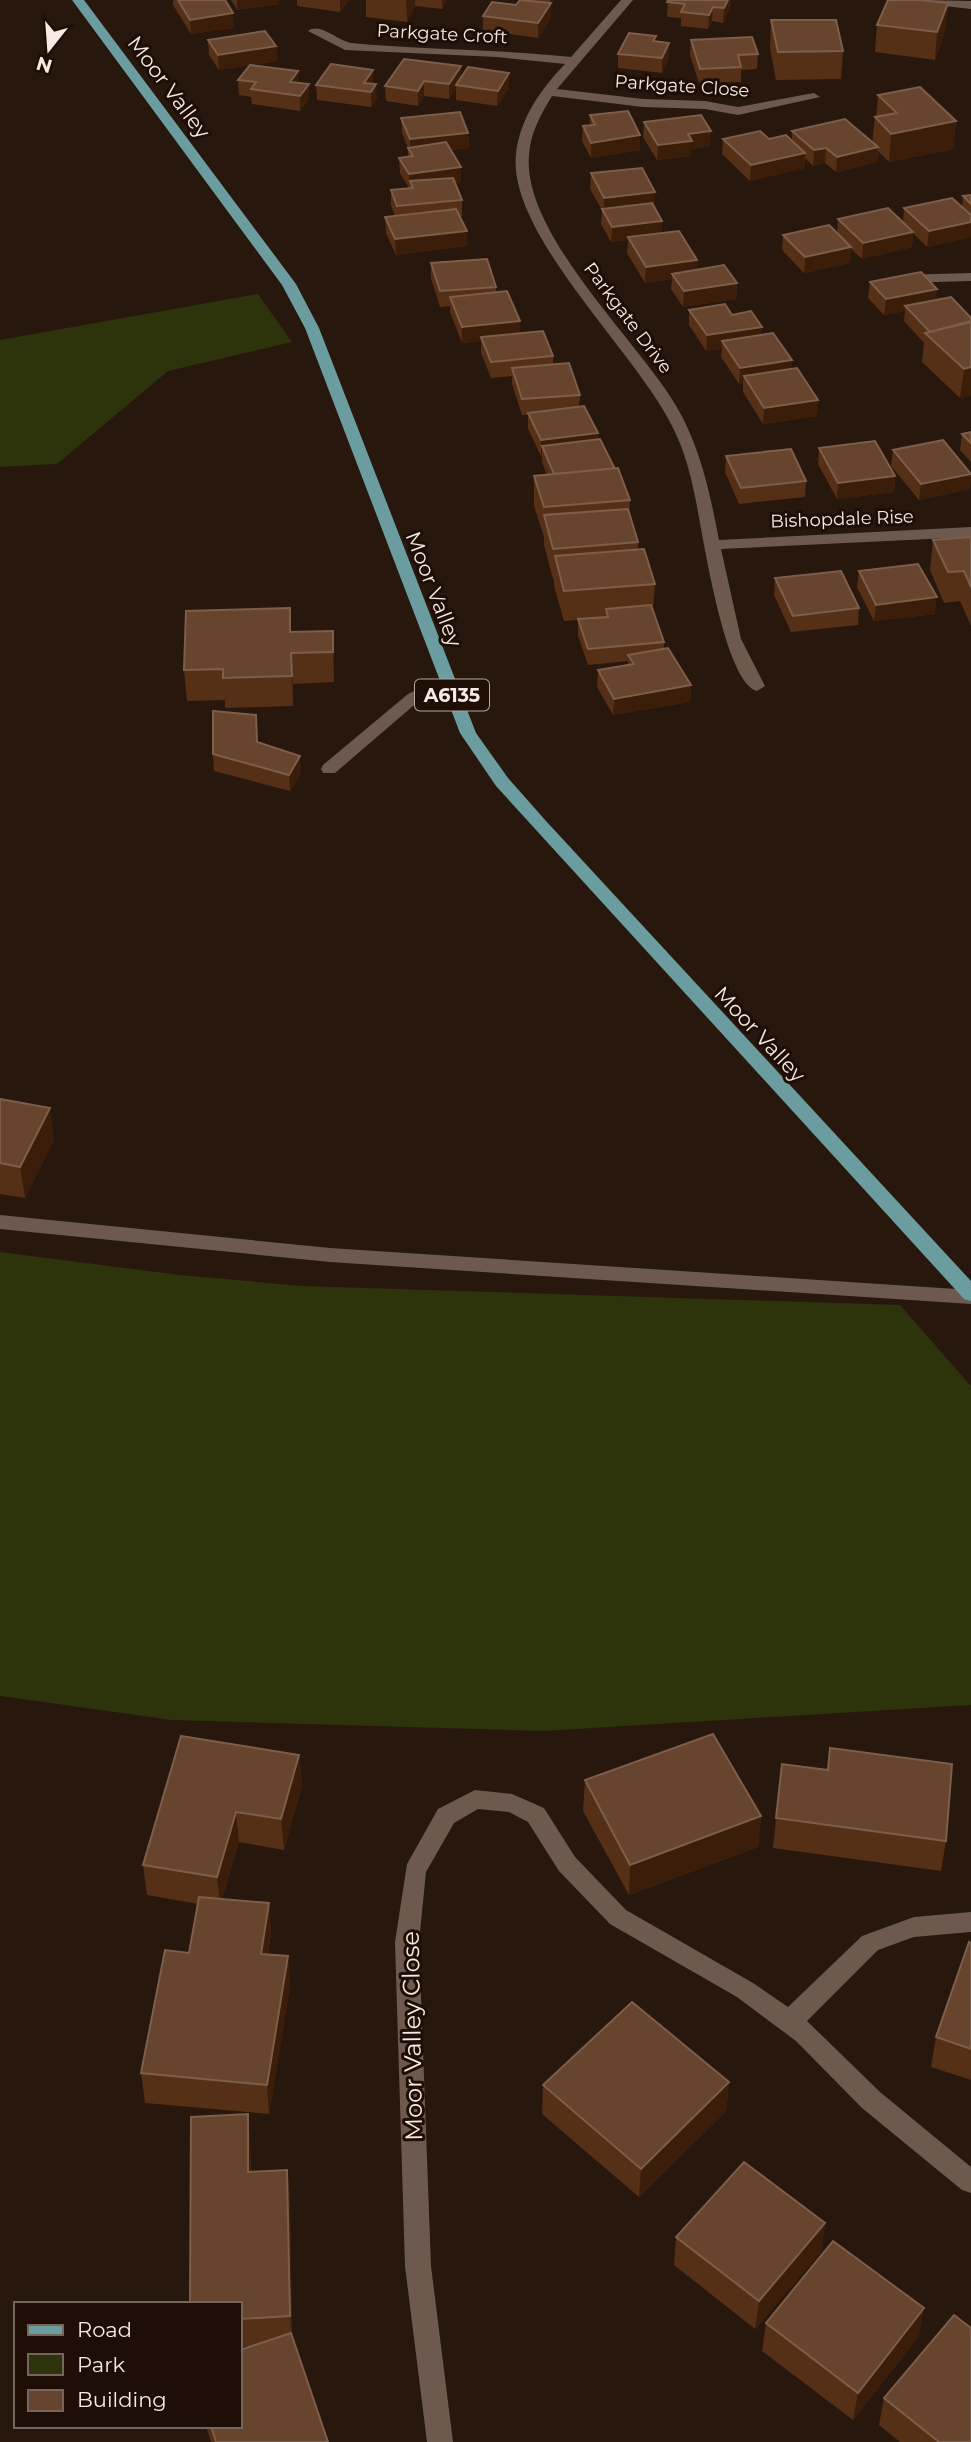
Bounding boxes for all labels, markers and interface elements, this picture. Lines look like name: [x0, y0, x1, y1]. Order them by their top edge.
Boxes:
north arrow: [14, 14, 84, 84]
street label: Parkgate Croft: [376, 20, 508, 48]
street label: Moor Valley: [122, 31, 216, 144]
text: N: [33, 52, 55, 78]
street label: Parkgate Close: [614, 70, 750, 102]
street label: Parkgate Drive: [579, 258, 677, 378]
street label: Bishopdale Rise: [770, 505, 914, 532]
street label: Moor Valley: [401, 528, 468, 651]
road number: A6135: [415, 680, 489, 710]
street label: Moor Valley: [709, 981, 811, 1087]
street label: Moor Valley Close: [396, 1931, 428, 2141]
legend: [14, 2302, 242, 2428]
text: Road: [77, 2317, 132, 2342]
text: Park: [77, 2352, 125, 2377]
text: Building: [77, 2387, 167, 2412]

